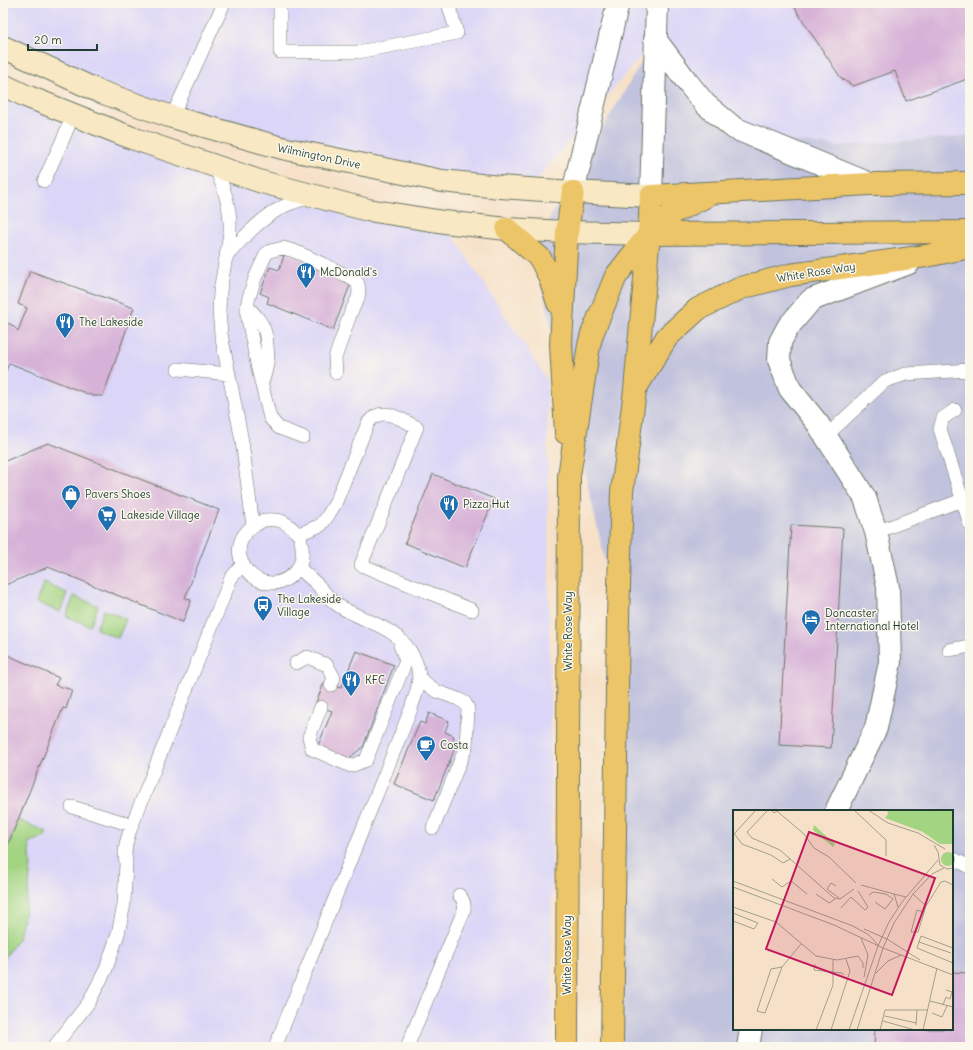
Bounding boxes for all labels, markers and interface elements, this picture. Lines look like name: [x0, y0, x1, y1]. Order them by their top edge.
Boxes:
scale bar: [28, 26, 97, 52]
text: 20 m: [34, 32, 62, 47]
street label: Wilmington Drive: [276, 140, 362, 172]
street label: White Rose Way: [776, 259, 856, 285]
restaurant icon: McDonald's: [295, 261, 317, 289]
place label: McDonald's: [320, 265, 377, 279]
restaurant icon: The Lakeside: [54, 311, 76, 339]
place label: The Lakeside: [79, 315, 143, 329]
shop icon: Pavers Shoes: [60, 483, 82, 511]
place label: Pavers Shoes: [85, 487, 151, 501]
restaurant icon: Pizza Hut: [438, 493, 460, 521]
place label: Pizza Hut: [463, 497, 510, 511]
supermarket icon: Lakeside Village: [96, 504, 118, 532]
place label: Lakeside Village: [121, 508, 200, 522]
street label: White Rose Way: [561, 591, 575, 671]
place label: The Lakeside Village: [277, 592, 341, 619]
bus stop icon: The Lakeside Village: [252, 594, 274, 622]
place label: Doncaster International Hotel: [825, 606, 919, 633]
hotel icon: Doncaster International Hotel: [800, 608, 822, 636]
restaurant icon: KFC: [340, 669, 362, 697]
place label: KFC: [365, 673, 385, 687]
cafe icon: Costa: [415, 734, 437, 762]
place label: Costa: [440, 738, 468, 752]
inset map: [733, 810, 953, 1030]
street label: White Rose Way: [560, 915, 574, 995]

